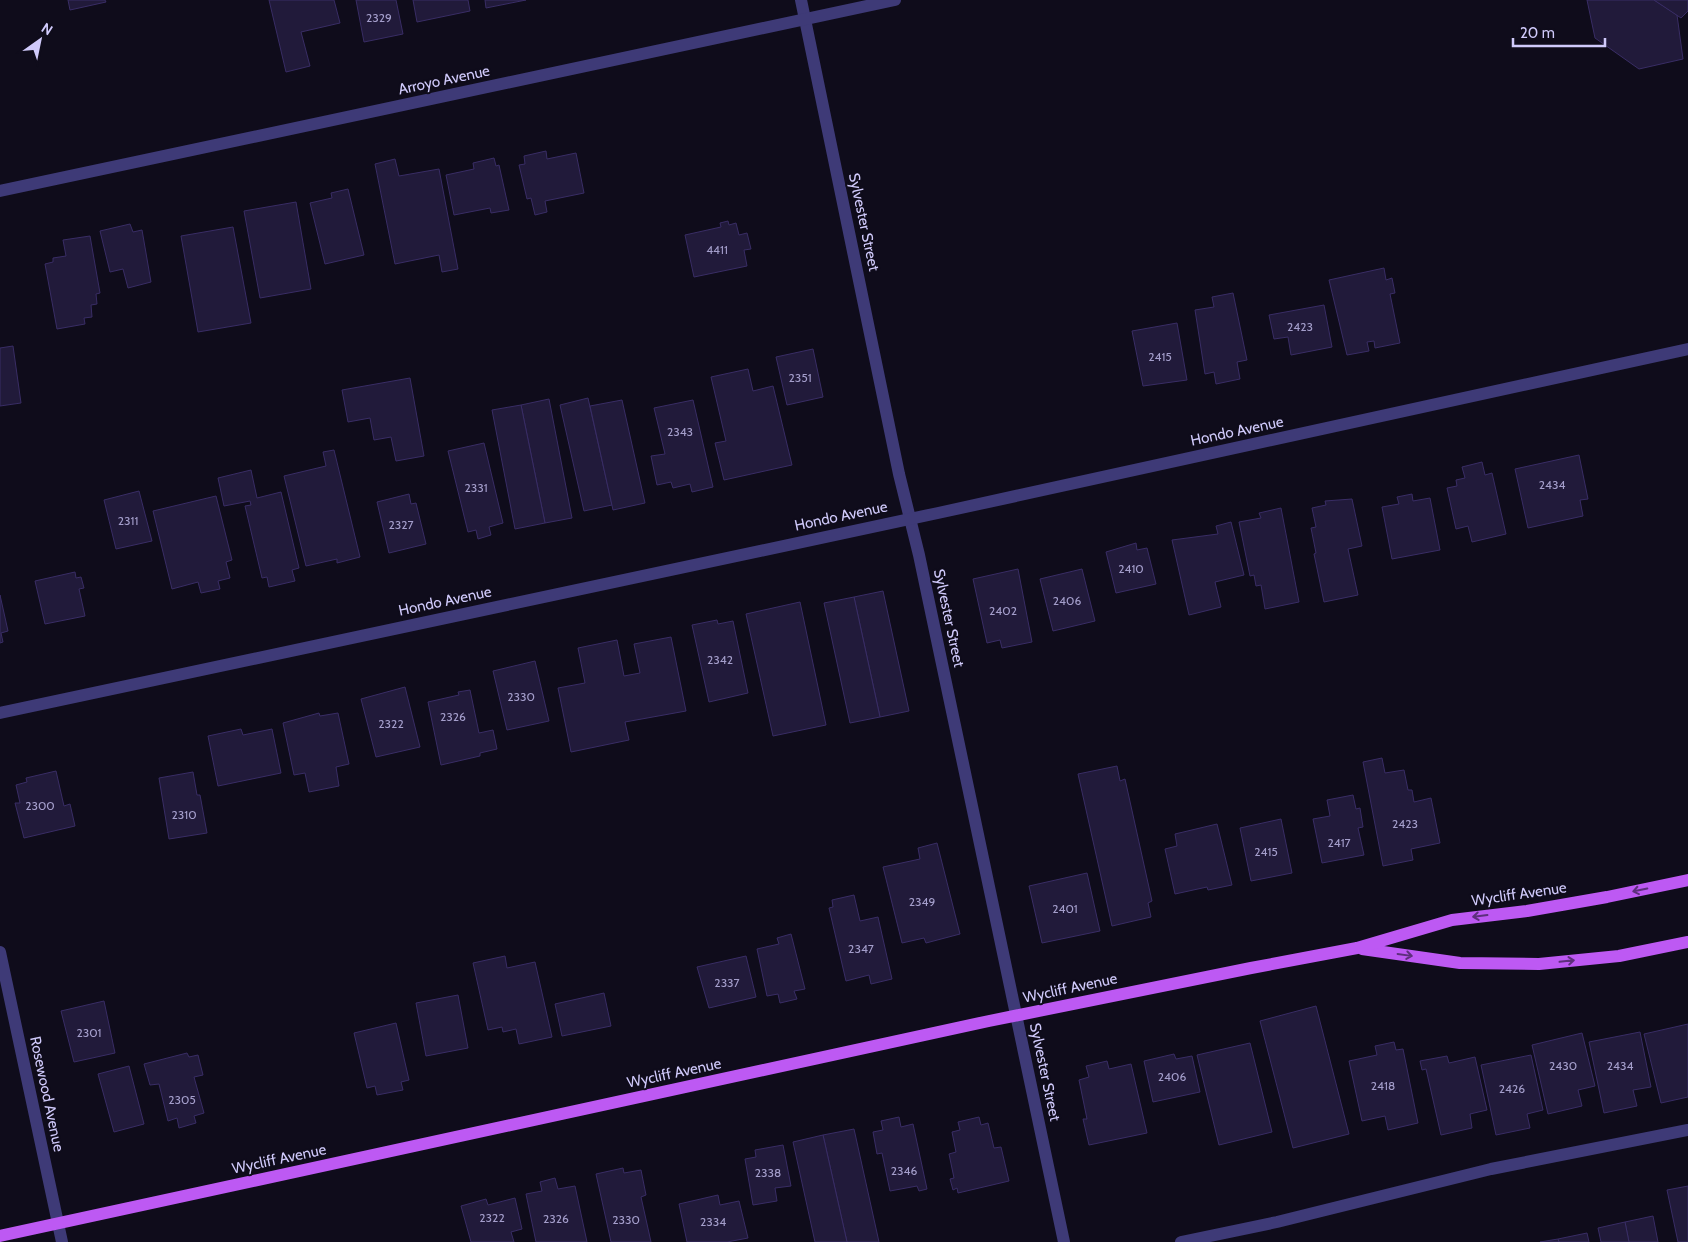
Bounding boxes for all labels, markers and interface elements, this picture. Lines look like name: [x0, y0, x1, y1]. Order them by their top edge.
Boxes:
house number: 2329: [366, 10, 392, 25]
north arrow: [15, 15, 65, 65]
scale bar: [1513, 15, 1606, 47]
text: N: [38, 19, 56, 39]
text: 20 m: [1520, 24, 1555, 42]
street label: Arroyo Avenue: [397, 61, 492, 98]
street label: Sylvester Street: [845, 171, 883, 273]
house number: 4411: [706, 242, 728, 257]
house number: 2423: [1287, 319, 1313, 334]
house number: 2415: [1148, 349, 1172, 364]
house number: 2351: [788, 370, 812, 385]
street label: Hondo Avenue: [1189, 412, 1285, 450]
house number: 2343: [667, 424, 693, 439]
house number: 2434: [1539, 477, 1565, 492]
house number: 2331: [464, 480, 488, 495]
street label: Hondo Avenue: [793, 497, 889, 535]
house number: 2311: [118, 513, 138, 528]
house number: 2327: [388, 517, 414, 532]
house number: 2410: [1118, 561, 1144, 576]
street label: Sylvester Street: [930, 567, 968, 669]
street label: Hondo Avenue: [397, 582, 493, 620]
house number: 2406: [1053, 593, 1081, 608]
house number: 2402: [989, 603, 1017, 618]
house number: 2342: [707, 652, 733, 667]
house number: 2330: [507, 689, 535, 704]
house number: 2326: [440, 709, 466, 724]
house number: 2322: [378, 716, 404, 731]
house number: 2300: [25, 798, 55, 813]
house number: 2310: [171, 807, 197, 822]
house number: 2423: [1392, 816, 1418, 831]
house number: 2417: [1327, 835, 1351, 850]
house number: 2415: [1254, 844, 1278, 859]
street label: Wycliff Avenue: [1470, 878, 1568, 910]
one-way arrow: [1633, 886, 1649, 895]
house number: 2349: [909, 894, 935, 909]
house number: 2401: [1052, 901, 1078, 916]
one-way arrow: [1472, 911, 1488, 921]
house number: 2347: [848, 941, 874, 956]
one-way arrow: [1397, 950, 1413, 960]
one-way arrow: [1558, 956, 1574, 966]
street label: Wycliff Avenue: [1021, 969, 1119, 1007]
house number: 2337: [714, 975, 740, 990]
street label: Sylvester Street: [1026, 1021, 1064, 1123]
house number: 2301: [76, 1025, 102, 1040]
street label: Rosewood Avenue: [26, 1035, 68, 1154]
street label: Wycliff Avenue: [625, 1054, 723, 1092]
house number: 2430: [1549, 1058, 1577, 1073]
house number: 2434: [1607, 1058, 1633, 1073]
house number: 2406: [1158, 1069, 1186, 1084]
house number: 2418: [1371, 1078, 1395, 1093]
house number: 2426: [1499, 1081, 1525, 1096]
house number: 2305: [168, 1092, 196, 1107]
street label: Wycliff Avenue: [230, 1140, 328, 1178]
house number: 2346: [891, 1163, 917, 1178]
house number: 2338: [755, 1165, 781, 1180]
house number: 2322: [479, 1210, 505, 1225]
house number: 2326: [543, 1211, 569, 1226]
house number: 2330: [612, 1212, 640, 1227]
house number: 2334: [700, 1214, 726, 1229]

